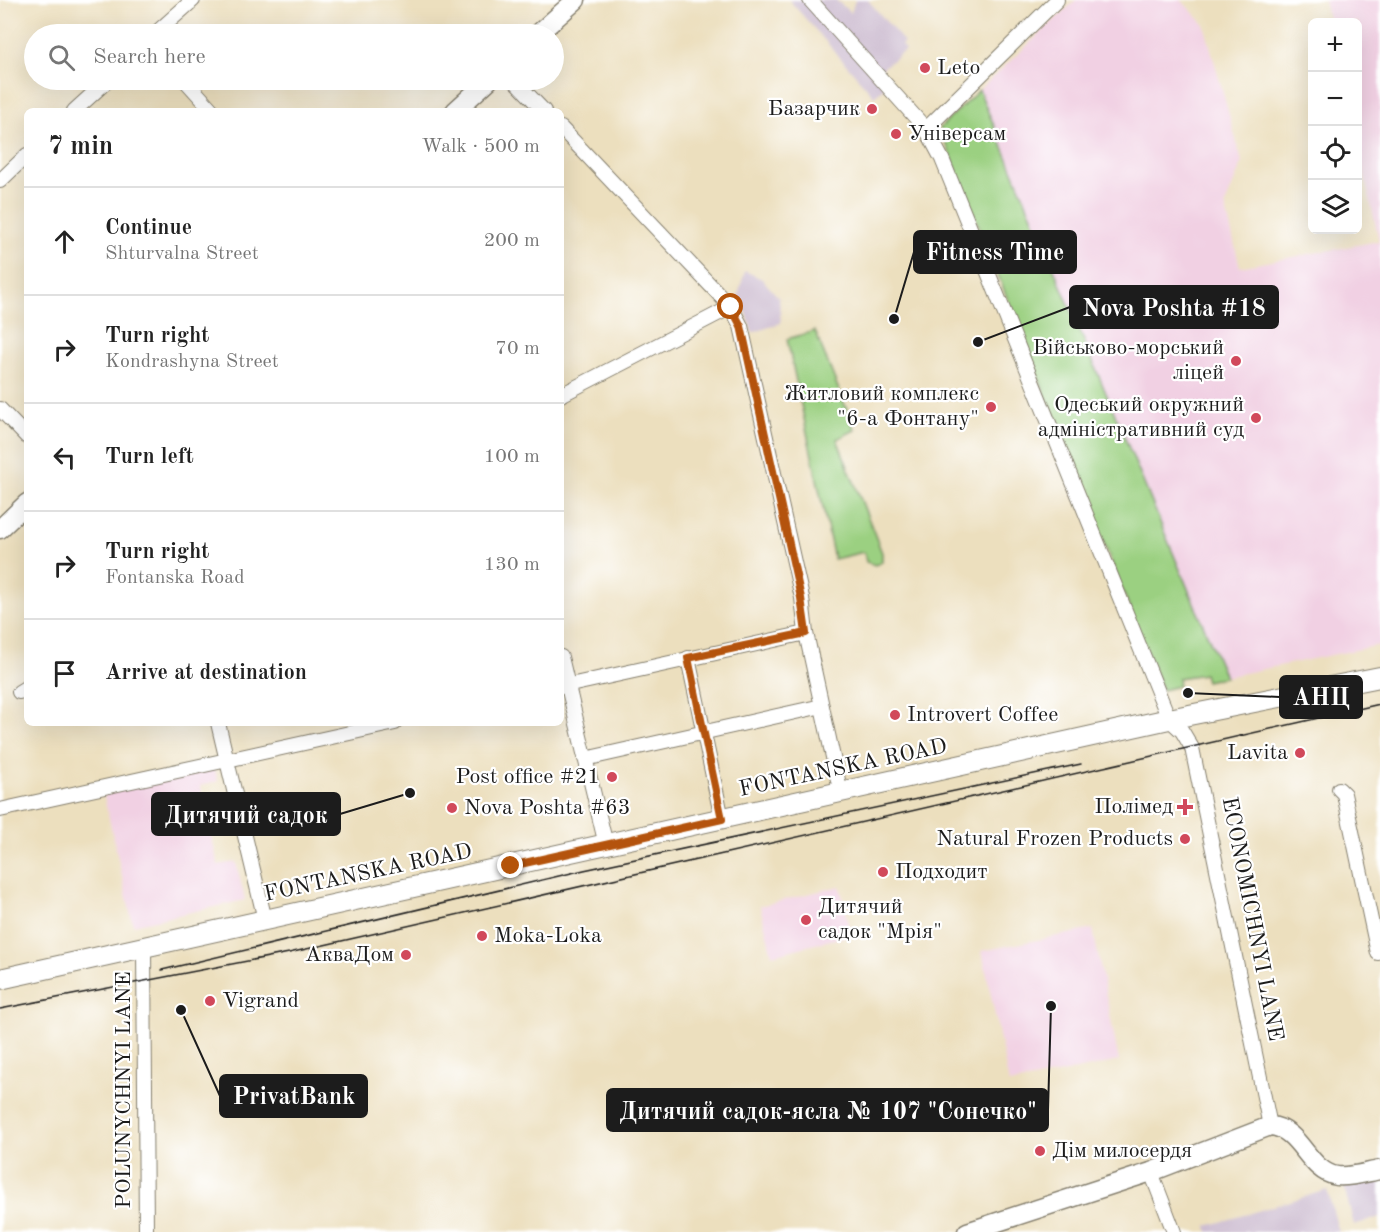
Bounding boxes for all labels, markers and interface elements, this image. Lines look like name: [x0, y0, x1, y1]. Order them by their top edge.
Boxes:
map controls: [1308, 18, 1362, 234]
button: +: [1308, 18, 1362, 72]
search box: [24, 24, 564, 90]
icon: search: [45, 41, 78, 74]
text: Search here: [93, 46, 206, 68]
place label: Leto: [937, 57, 980, 79]
marker: Leto: [918, 61, 932, 75]
button: −: [1308, 72, 1362, 126]
place label: Базарчик: [768, 98, 860, 120]
marker: Базарчик: [865, 102, 879, 116]
place label: Універсам: [908, 123, 1006, 145]
button: locate: [1308, 126, 1362, 180]
marker: Універсам: [889, 127, 903, 141]
text: 7 min: [48, 134, 113, 160]
text: Walk · 500 m: [421, 137, 540, 157]
button: layers: [1308, 180, 1362, 234]
text: Continue: [105, 217, 192, 239]
icon: ahead: [48, 225, 81, 258]
text: 200 m: [484, 231, 540, 251]
callout: Fitness Time: [914, 231, 1076, 273]
text: Fitness Time: [926, 242, 1064, 266]
text: Shturvalna Street: [105, 244, 259, 264]
callout: Nova Poshta #18: [1070, 286, 1278, 328]
route start: [717, 293, 743, 319]
text: Nova Poshta #18: [1082, 298, 1266, 322]
text: Turn right: [105, 325, 209, 347]
icon: right: [48, 333, 81, 366]
place label: Військово-морський ліцей: [1032, 337, 1224, 384]
text: 70 m: [495, 339, 540, 359]
text: Kondrashyna Street: [105, 352, 279, 372]
marker: Військово-морський ліцей: [1229, 354, 1243, 368]
place label: Житловий комплекс "6-а Фонтану": [784, 383, 979, 430]
place label: Одеський окружний адміністративний суд: [1038, 394, 1244, 441]
marker: Житловий комплекс "6-а Фонтану": [984, 400, 998, 414]
marker: Одеський окружний адміністративний суд: [1249, 411, 1263, 425]
icon: left: [48, 441, 81, 474]
text: Turn left: [105, 446, 194, 468]
text: 100 m: [484, 447, 540, 467]
text: Turn right: [105, 541, 209, 563]
icon: right: [48, 549, 81, 582]
text: 130 m: [484, 555, 540, 575]
text: Fontanska Road: [105, 568, 245, 588]
icon: arrive: [48, 657, 81, 690]
text: Arrive at destination: [105, 662, 307, 684]
callout: АНЦ: [1280, 676, 1362, 718]
text: АНЦ: [1292, 687, 1350, 711]
place label: Introvert Coffee: [907, 704, 1058, 726]
marker: Introvert Coffee: [888, 708, 902, 722]
street label: FONTANSKA ROAD: [737, 735, 949, 801]
place label: Lavita: [1227, 742, 1288, 764]
marker: Lavita: [1293, 746, 1307, 760]
place label: Post office #21: [456, 766, 600, 788]
marker: Post office #21: [605, 770, 619, 784]
callout: Дитячий садок: [152, 793, 340, 835]
street label: ECONOMICHNYI LANE: [1218, 795, 1286, 1043]
place label: Полімед: [1094, 796, 1173, 818]
place label: Nova Poshta #63: [464, 797, 630, 819]
marker: Полімед: [1178, 800, 1192, 814]
marker: Nova Poshta #63: [445, 801, 459, 815]
text: Дитячий садок: [164, 805, 328, 829]
place label: Natural Frozen Products: [936, 828, 1173, 850]
marker: Natural Frozen Products: [1178, 832, 1192, 846]
street label: FONTANSKA ROAD: [262, 840, 474, 906]
route end: [497, 852, 523, 878]
place label: Подходит: [895, 861, 988, 883]
marker: Подходит: [876, 865, 890, 879]
place label: Дитячий садок "Мрія": [818, 896, 942, 943]
marker: Дитячий садок "Мрія": [799, 913, 813, 927]
place label: Moka-Loka: [494, 925, 602, 947]
marker: Moka-Loka: [475, 929, 489, 943]
place label: АкваДом: [305, 944, 394, 966]
marker: АкваДом: [399, 948, 413, 962]
street label: POLUNYCHNYI LANE: [113, 971, 135, 1209]
place label: Vigrand: [222, 990, 299, 1012]
marker: Vigrand: [203, 994, 217, 1008]
callout: PrivatBank: [220, 1075, 367, 1117]
text: PrivatBank: [232, 1086, 356, 1110]
callout: Дитячий садок-ясла № 107 "Сонечко": [607, 1089, 1048, 1131]
text: Дитячий садок-ясла № 107 "Сонечко": [619, 1101, 1037, 1125]
place label: Дім милосердя: [1052, 1140, 1192, 1162]
marker: Дім милосердя: [1033, 1144, 1047, 1158]

